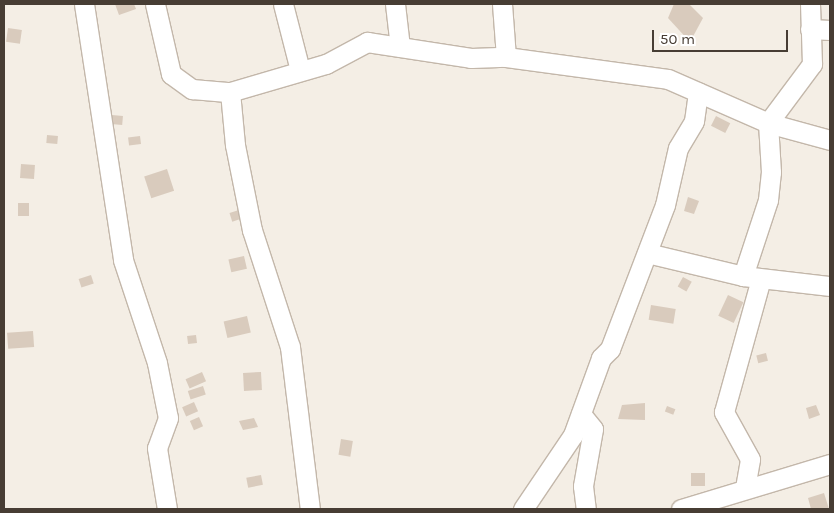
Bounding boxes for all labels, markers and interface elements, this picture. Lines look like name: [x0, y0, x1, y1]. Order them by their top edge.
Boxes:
scale bar: [654, 20, 790, 52]
text: 50 m: [660, 30, 695, 48]

